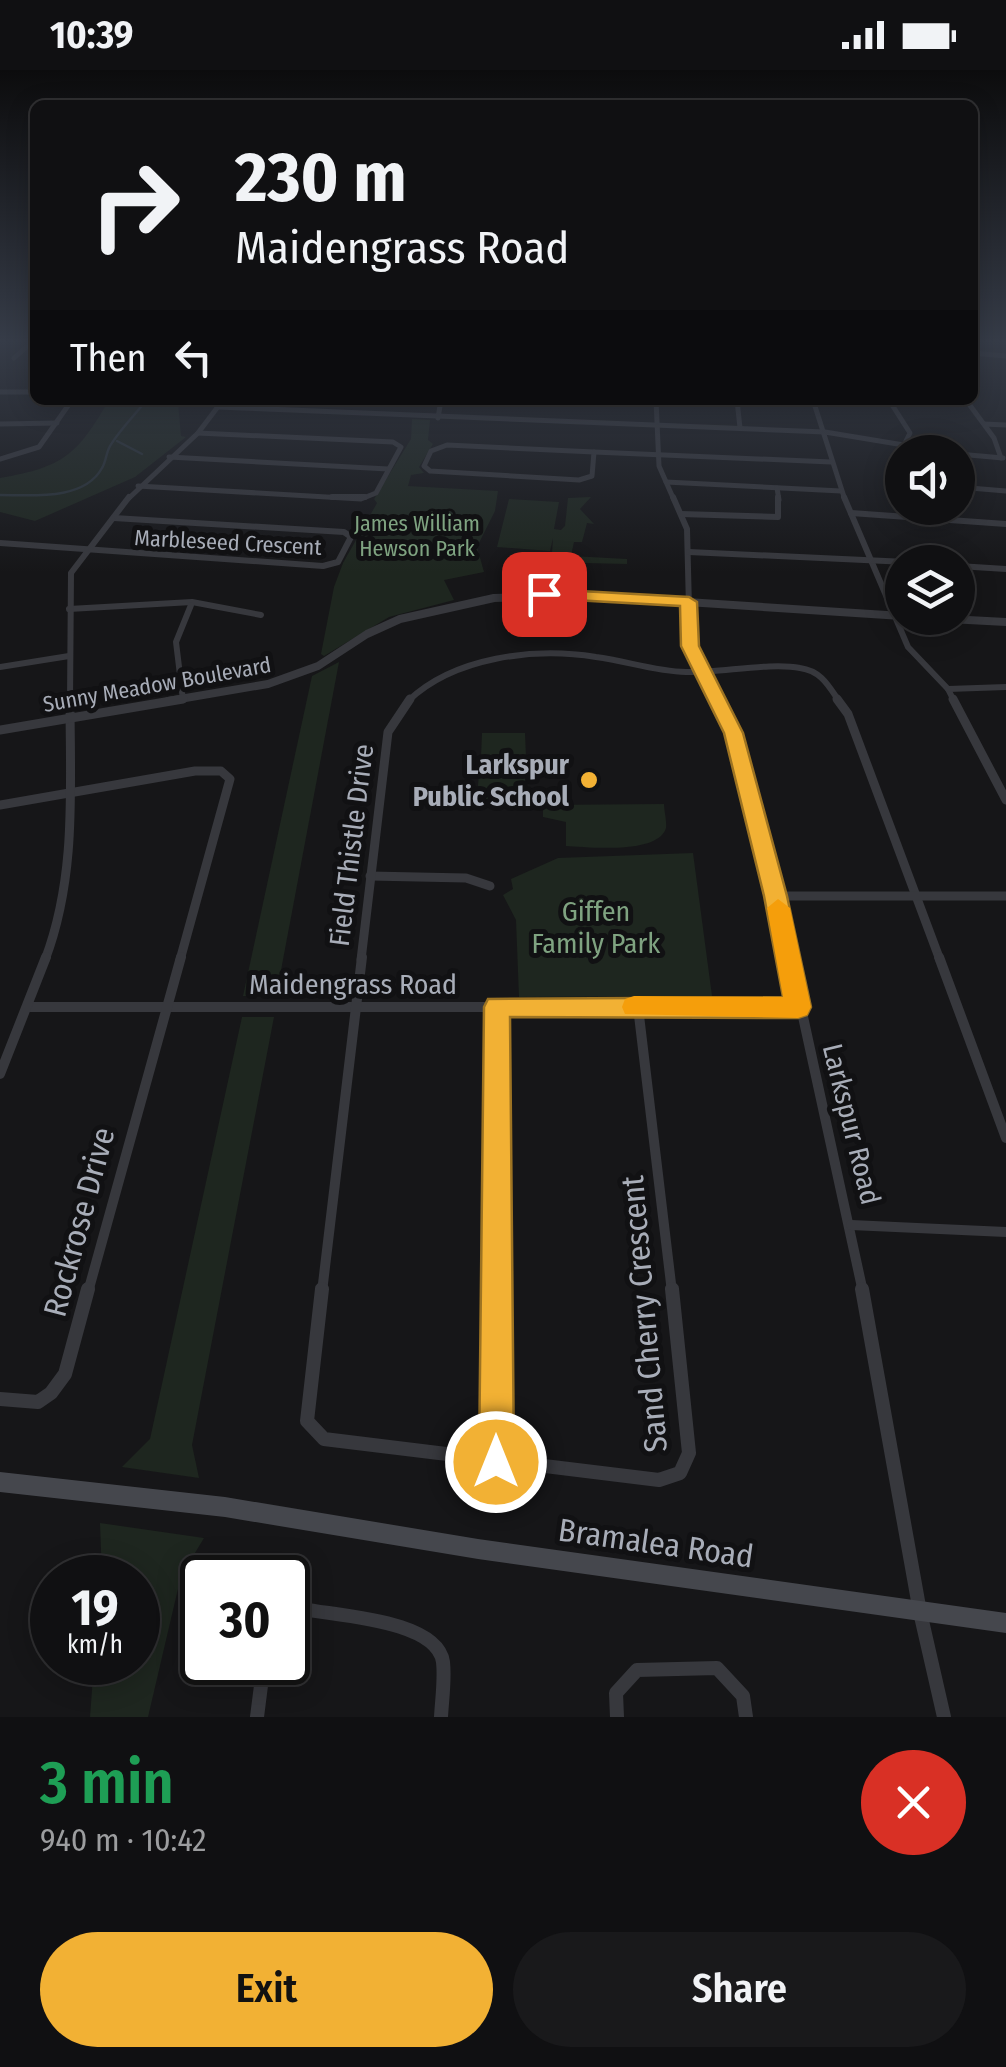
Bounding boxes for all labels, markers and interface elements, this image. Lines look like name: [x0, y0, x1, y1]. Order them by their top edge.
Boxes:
text: 10:39: [50, 12, 133, 58]
text: 230 m: [235, 136, 407, 220]
icon: right: [70, 140, 200, 270]
text: Maidengrass Road: [235, 221, 570, 275]
icon: left: [166, 330, 221, 385]
text: Then: [70, 335, 146, 381]
map controls: [885, 435, 975, 635]
button: sound: [885, 435, 975, 525]
park label: James William Hewson Park: [354, 510, 480, 562]
street label: Marbleseed Crescent: [134, 524, 323, 561]
button: layers: [885, 545, 975, 635]
pin: [502, 552, 587, 637]
icon: arrive: [517, 567, 572, 622]
street label: Sunny Meadow Boulevard: [41, 651, 273, 718]
street label: Field Thistle Drive: [323, 742, 380, 948]
place label: Larkspur Public School: [413, 748, 570, 813]
marker: Larkspur Public School: [578, 769, 600, 791]
park label: Giffen Family Park: [532, 895, 661, 960]
street label: Maidengrass Road: [249, 968, 457, 1001]
street label: Larkspur Road: [816, 1040, 887, 1208]
street label: Rockrose Drive: [36, 1123, 122, 1321]
street label: Sand Cherry Crescent: [613, 1174, 675, 1454]
position arrow: [444, 1410, 548, 1514]
street label: Bramalea Road: [556, 1510, 756, 1576]
speed limit sign: 30: [180, 1555, 310, 1685]
text: 19: [71, 1578, 118, 1638]
text: km/h: [67, 1630, 123, 1660]
text: 3 min: [40, 1747, 174, 1819]
button: close: [861, 1750, 966, 1855]
text: 940 m · 10:42: [40, 1821, 206, 1859]
button: Exit: [40, 1932, 493, 2047]
button: Share: [513, 1932, 966, 2047]

